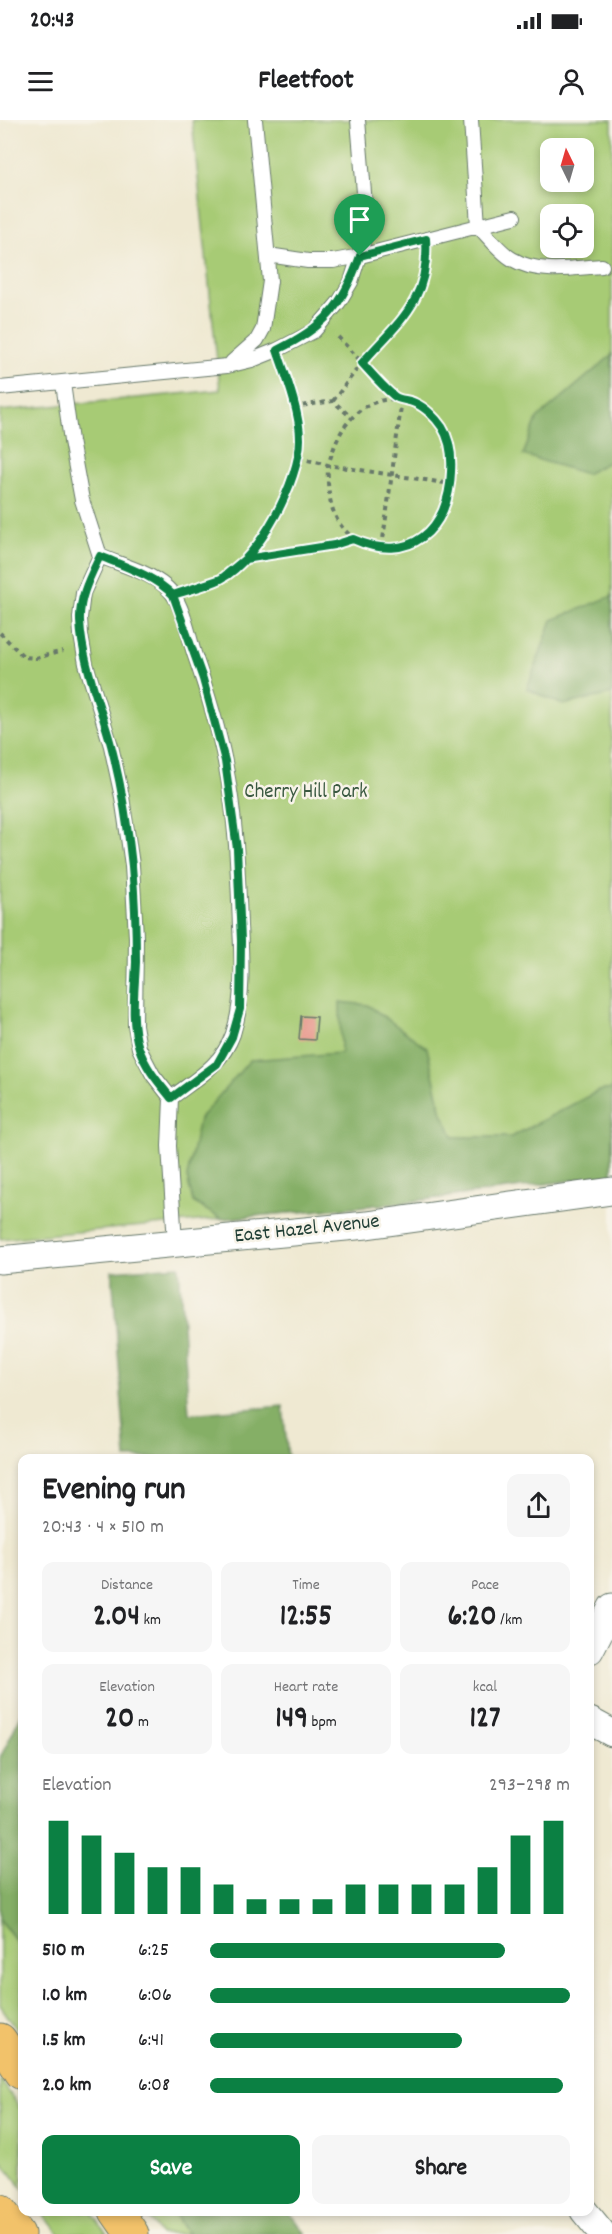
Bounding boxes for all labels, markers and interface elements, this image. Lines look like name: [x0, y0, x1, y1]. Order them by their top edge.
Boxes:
text: 20:43: [30, 6, 74, 37]
text: Fleetfoot: [258, 62, 354, 101]
icon: menu: [24, 65, 57, 98]
icon: person: [555, 65, 588, 98]
north arrow: [540, 138, 594, 192]
map controls: [540, 138, 594, 258]
pin: [334, 194, 385, 256]
icon: arrive: [343, 203, 376, 236]
button: locate: [540, 204, 594, 258]
park label: Cherry Hill Park: [244, 778, 368, 808]
street label: East Hazel Avenue: [233, 1207, 381, 1253]
text: Evening run: [42, 1468, 186, 1515]
button: share: [507, 1474, 570, 1537]
text: 20:43 · 4 × 510 m: [42, 1514, 164, 1542]
text: Distance: [101, 1574, 153, 1597]
text: Time: [292, 1574, 320, 1597]
text: Pace: [471, 1574, 499, 1597]
text: 2.04: [93, 1597, 140, 1640]
text: 12:55: [280, 1597, 332, 1640]
text: 6:20: [448, 1597, 497, 1640]
text: km: [140, 1609, 161, 1632]
text: /km: [497, 1609, 522, 1632]
text: Elevation: [99, 1676, 155, 1699]
text: Heart rate: [274, 1676, 338, 1699]
text: kcal: [473, 1676, 497, 1699]
text: 20: [105, 1699, 134, 1742]
text: 149: [275, 1699, 308, 1742]
text: 127: [469, 1699, 501, 1742]
text: m: [134, 1711, 149, 1734]
text: bpm: [308, 1711, 337, 1734]
text: Elevation: [42, 1772, 112, 1800]
text: 293–298 m: [489, 1772, 570, 1800]
text: 510 m: [42, 1937, 85, 1965]
text: 6:25: [138, 1937, 169, 1965]
text: 1.0 km: [42, 1982, 87, 2010]
text: 6:06: [138, 1982, 172, 2010]
text: 1.5 km: [42, 2027, 85, 2055]
text: 6:41: [138, 2027, 164, 2055]
text: 2.0 km: [42, 2072, 91, 2100]
text: 6:08: [138, 2072, 170, 2100]
button: Save: [42, 2135, 300, 2204]
button: Share: [312, 2135, 570, 2204]

